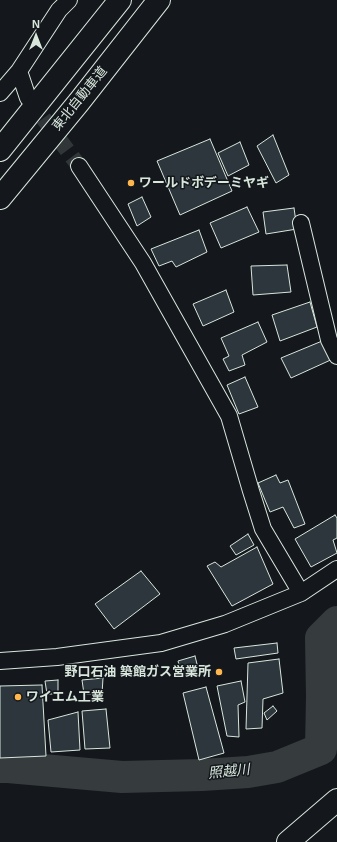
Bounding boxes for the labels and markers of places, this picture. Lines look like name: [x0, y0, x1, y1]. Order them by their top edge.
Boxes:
place label: ワールドボデーミヤギ: [139, 175, 269, 191]
marker: ワールドボデーミヤギ: [126, 178, 136, 188]
place label: 野口石油 築館ガス営業所: [64, 664, 211, 680]
marker: 野口石油 築館ガス営業所: [214, 667, 224, 677]
place label: ワイエム工業: [26, 689, 104, 705]
marker: ワイエム工業: [13, 692, 23, 702]

